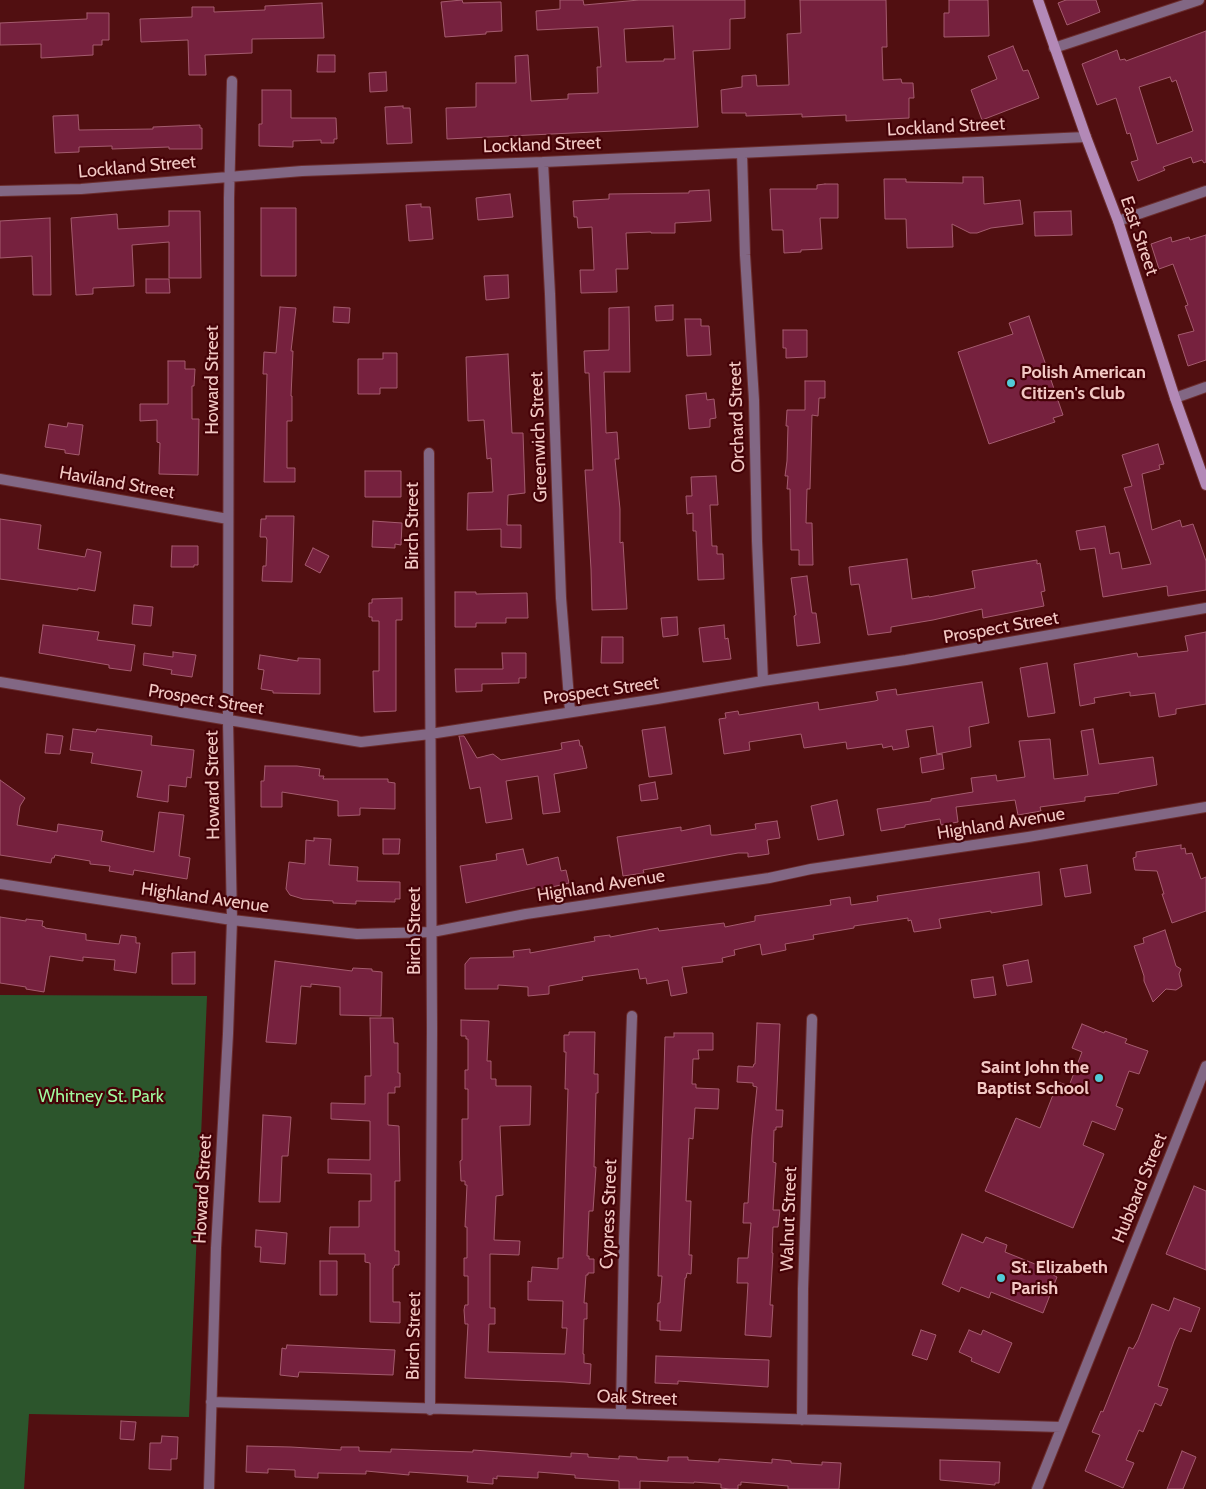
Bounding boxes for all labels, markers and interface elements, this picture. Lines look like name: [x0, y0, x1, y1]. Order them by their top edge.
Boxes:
street label: Lockland Street: [886, 113, 1006, 141]
street label: Lockland Street: [483, 132, 601, 158]
street label: Lockland Street: [77, 151, 197, 183]
street label: East Street: [1115, 194, 1163, 278]
street label: Howard Street: [202, 325, 224, 435]
street label: Orchard Street: [724, 361, 750, 473]
place label: Polish American Citizen's Club: [1021, 362, 1146, 404]
street label: Greenwich Street: [526, 371, 552, 503]
marker: Polish American Citizen's Club: [1005, 377, 1017, 389]
street label: Haviland Street: [58, 462, 176, 504]
street label: Birch Street: [402, 482, 424, 570]
street label: Prospect Street: [942, 607, 1060, 649]
street label: Prospect Street: [542, 672, 660, 710]
street label: Prospect Street: [147, 680, 265, 720]
street label: Howard Street: [201, 730, 225, 840]
street label: Highland Avenue: [936, 803, 1066, 845]
street label: Highland Avenue: [536, 865, 666, 907]
street label: Highland Avenue: [140, 878, 270, 918]
street label: Birch Street: [404, 887, 426, 975]
place label: Saint John the Baptist School: [976, 1057, 1089, 1100]
marker: Saint John the Baptist School: [1093, 1072, 1105, 1084]
park label: Whitney St. Park: [38, 1086, 164, 1108]
street label: Hubbard Street: [1108, 1130, 1172, 1246]
street label: Howard Street: [189, 1134, 217, 1244]
street label: Cypress Street: [596, 1159, 622, 1269]
street label: Walnut Street: [776, 1166, 802, 1272]
place label: St. Elizabeth Parish: [1011, 1257, 1108, 1300]
marker: St. Elizabeth Parish: [995, 1272, 1007, 1284]
street label: Birch Street: [402, 1292, 426, 1380]
street label: Oak Street: [596, 1386, 678, 1410]

